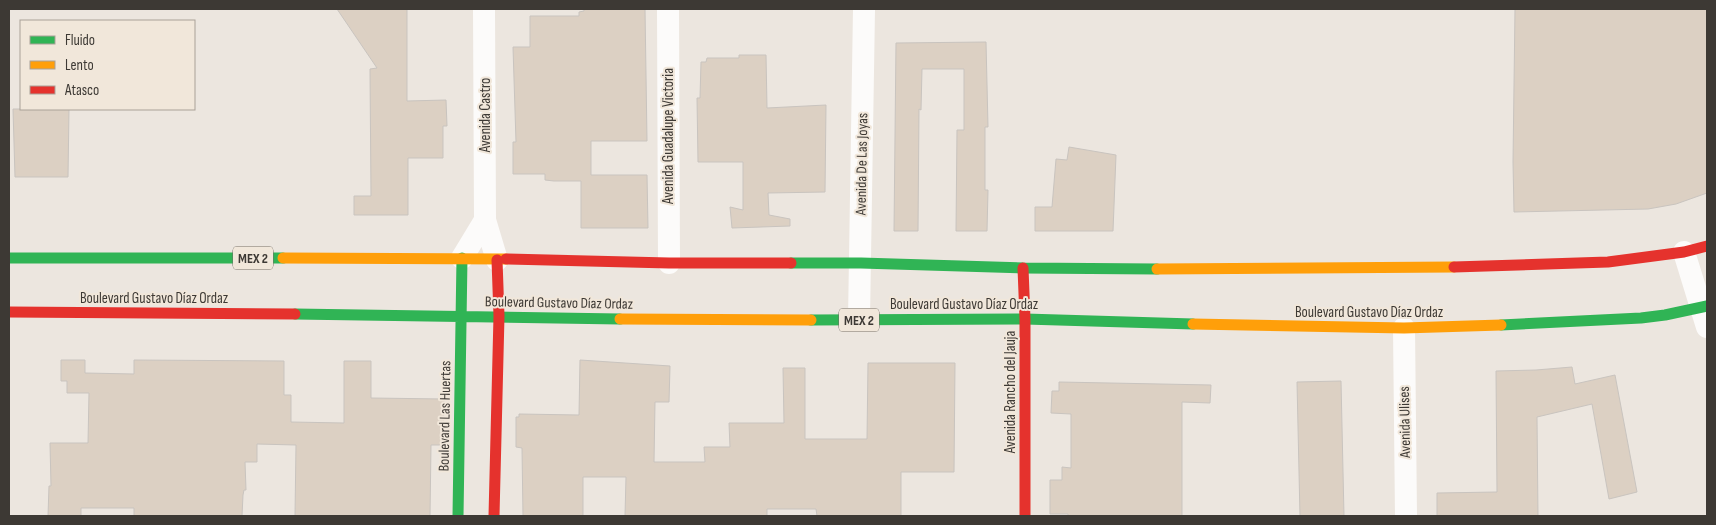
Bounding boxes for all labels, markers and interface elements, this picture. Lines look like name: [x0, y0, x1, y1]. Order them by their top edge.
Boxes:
legend: [20, 20, 195, 110]
text: Fluido: [65, 31, 95, 50]
text: Lento: [65, 56, 94, 75]
street label: Avenida Guadalupe Victoria: [659, 68, 678, 205]
street label: Avenida Castro: [476, 78, 495, 153]
text: Atasco: [64, 81, 99, 100]
street label: Avenida De Las Joyas: [852, 113, 872, 216]
road number: MEX 2: [233, 247, 273, 270]
street label: Boulevard Gustavo Díaz Ordaz: [80, 289, 229, 308]
street label: Boulevard Gustavo Díaz Ordaz: [485, 292, 634, 314]
street label: Boulevard Gustavo Díaz Ordaz: [890, 295, 1039, 314]
street label: Boulevard Gustavo Díaz Ordaz: [1295, 303, 1444, 322]
road number: MEX 2: [839, 308, 879, 332]
street label: Avenida Rancho del Jauja: [1001, 330, 1020, 454]
street label: Boulevard Las Huertas: [435, 360, 455, 472]
street label: Avenida Ulises: [1395, 386, 1415, 459]

